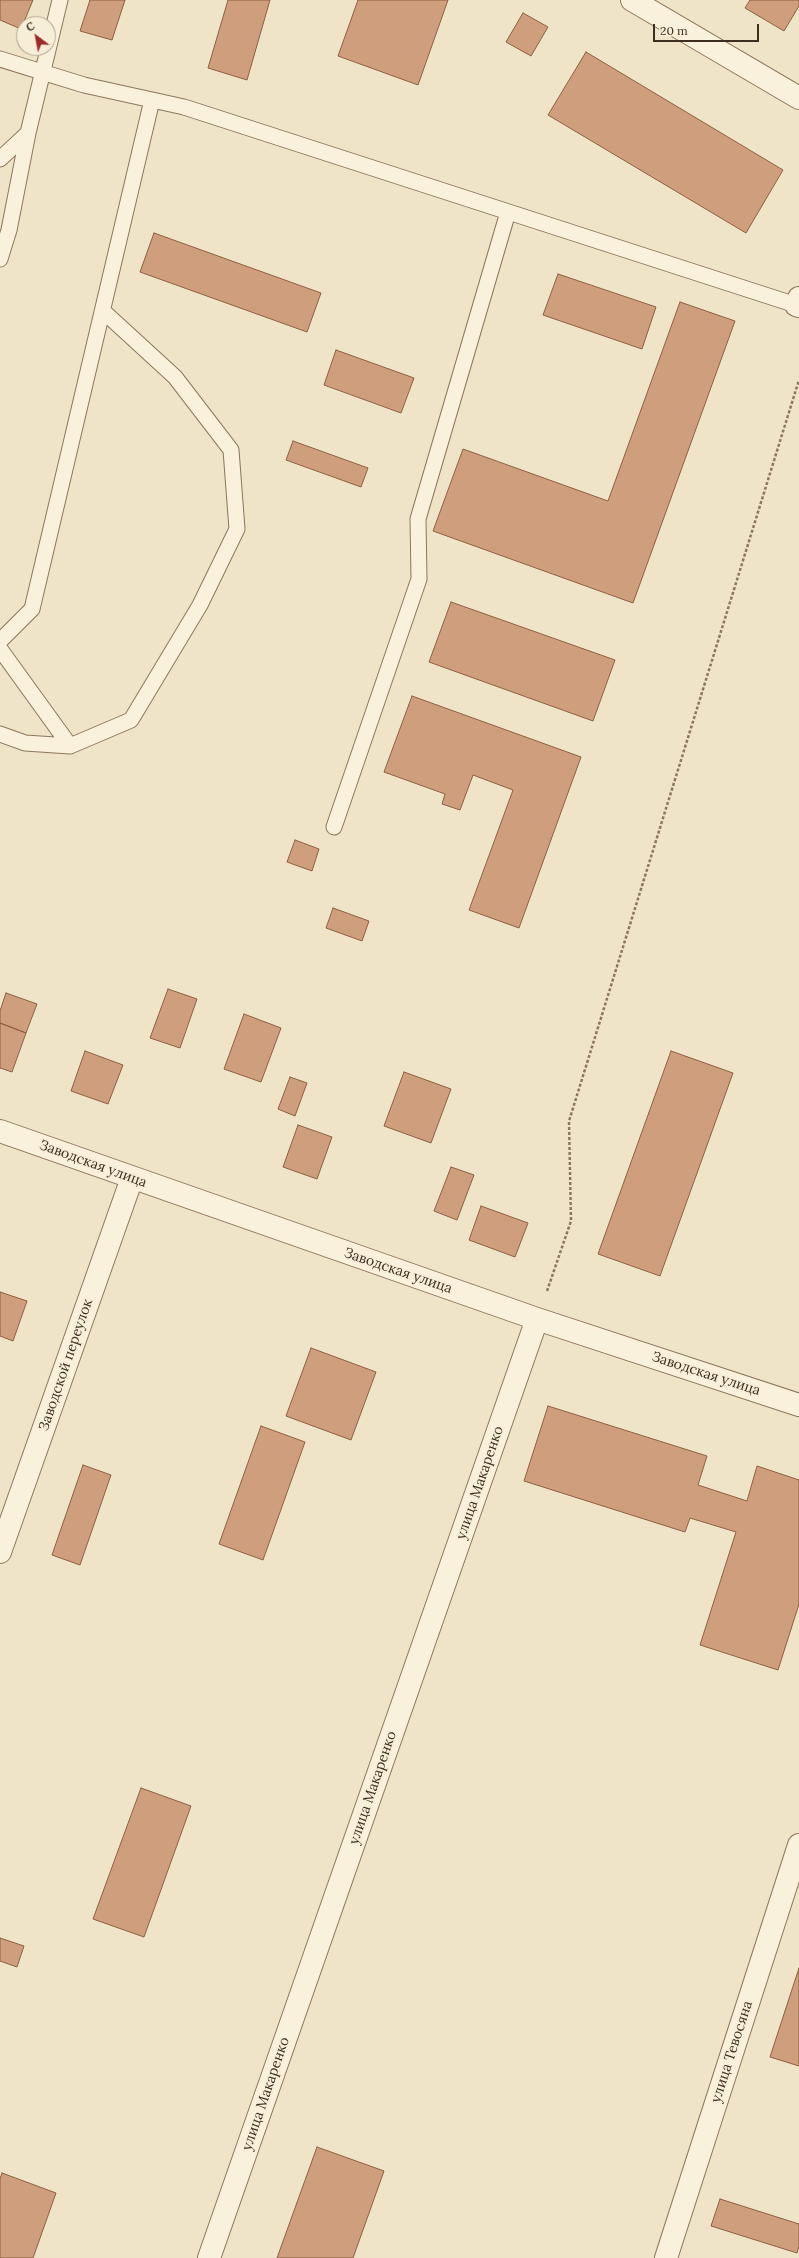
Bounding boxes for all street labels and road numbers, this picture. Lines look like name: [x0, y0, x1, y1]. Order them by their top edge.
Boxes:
street label: Заводская улица: [37, 1137, 149, 1191]
street label: Заводская улица: [342, 1245, 454, 1297]
street label: Заводской переулок: [36, 1297, 96, 1433]
street label: Заводская улица: [650, 1349, 762, 1399]
street label: улица Макаренко: [453, 1424, 507, 1542]
street label: улица Макаренко: [346, 1729, 400, 1847]
street label: улица Тевосяна: [708, 1999, 756, 2105]
street label: улица Макаренко: [239, 2035, 293, 2153]

